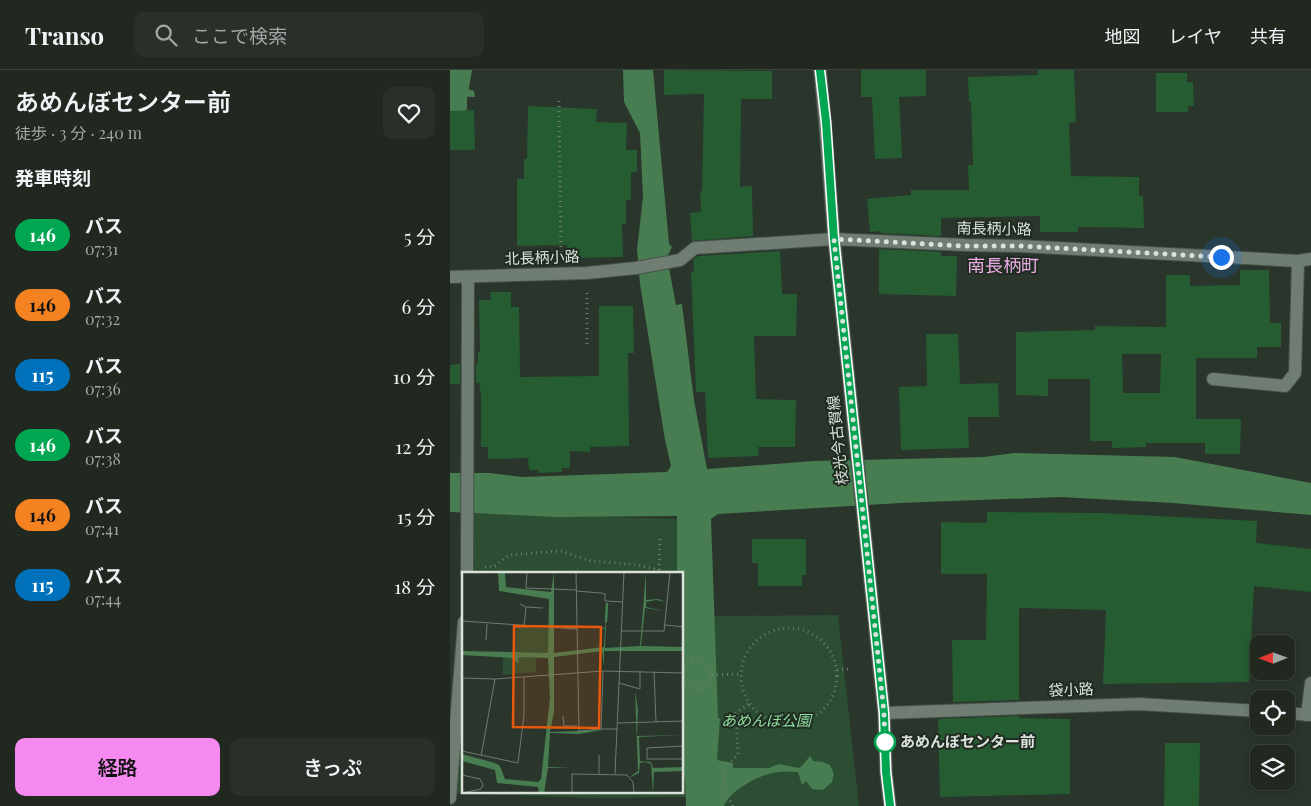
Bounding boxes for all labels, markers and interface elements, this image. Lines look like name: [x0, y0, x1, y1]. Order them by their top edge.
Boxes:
search box: [134, 12, 484, 57]
text: Transo: [25, 19, 104, 51]
icon: search: [152, 21, 180, 49]
text: ここで検索: [192, 22, 287, 48]
text: 地図: [1105, 24, 1141, 48]
text: レイヤ: [1169, 24, 1222, 48]
text: 共有: [1250, 24, 1286, 48]
text: あめんぼセンター前: [15, 85, 231, 117]
button: heart: [383, 87, 435, 139]
text: 徒歩 · 3 分 · 240 m: [15, 122, 142, 143]
text: 発車時刻: [15, 164, 91, 190]
text: バス: [85, 212, 123, 238]
street label: 南長柄小路: [956, 217, 1032, 239]
text: 146: [29, 223, 56, 247]
text: 5 分: [404, 223, 435, 249]
text: 07:31: [85, 238, 119, 259]
your location: [1209, 245, 1234, 270]
street label: 北長柄小路: [504, 246, 580, 268]
district label: 南長柄町: [967, 253, 1039, 277]
text: バス: [85, 282, 123, 308]
text: 146: [29, 293, 56, 317]
text: 6 分: [401, 293, 435, 319]
text: 07:32: [85, 308, 120, 329]
text: バス: [85, 352, 123, 378]
text: 115: [32, 363, 53, 387]
text: 10 分: [393, 363, 435, 389]
text: 07:36: [85, 378, 121, 399]
street label: 枝光今古賀線: [822, 394, 852, 486]
text: バス: [85, 422, 123, 448]
text: 146: [29, 433, 56, 457]
text: 12 分: [395, 433, 435, 459]
text: 07:38: [85, 448, 121, 469]
text: バス: [85, 492, 123, 518]
text: 146: [29, 503, 56, 527]
text: 15 分: [397, 503, 435, 529]
text: 07:41: [85, 518, 119, 539]
text: バス: [85, 562, 123, 588]
inset map: [462, 572, 684, 794]
text: 115: [32, 573, 53, 597]
text: 18 分: [394, 573, 435, 599]
text: 07:44: [85, 588, 121, 609]
north arrow: [1250, 635, 1295, 680]
map controls: [1250, 635, 1295, 790]
street label: 袋小路: [1048, 678, 1094, 700]
button: locate: [1250, 690, 1295, 735]
park label: あめんぼ公園: [721, 710, 813, 730]
marker: あめんぼセンター前: [874, 731, 896, 753]
place label: あめんぼセンター前: [900, 731, 1035, 751]
button: 経路: [15, 738, 220, 796]
button: きっぷ: [230, 738, 435, 796]
button: layers: [1250, 745, 1295, 790]

